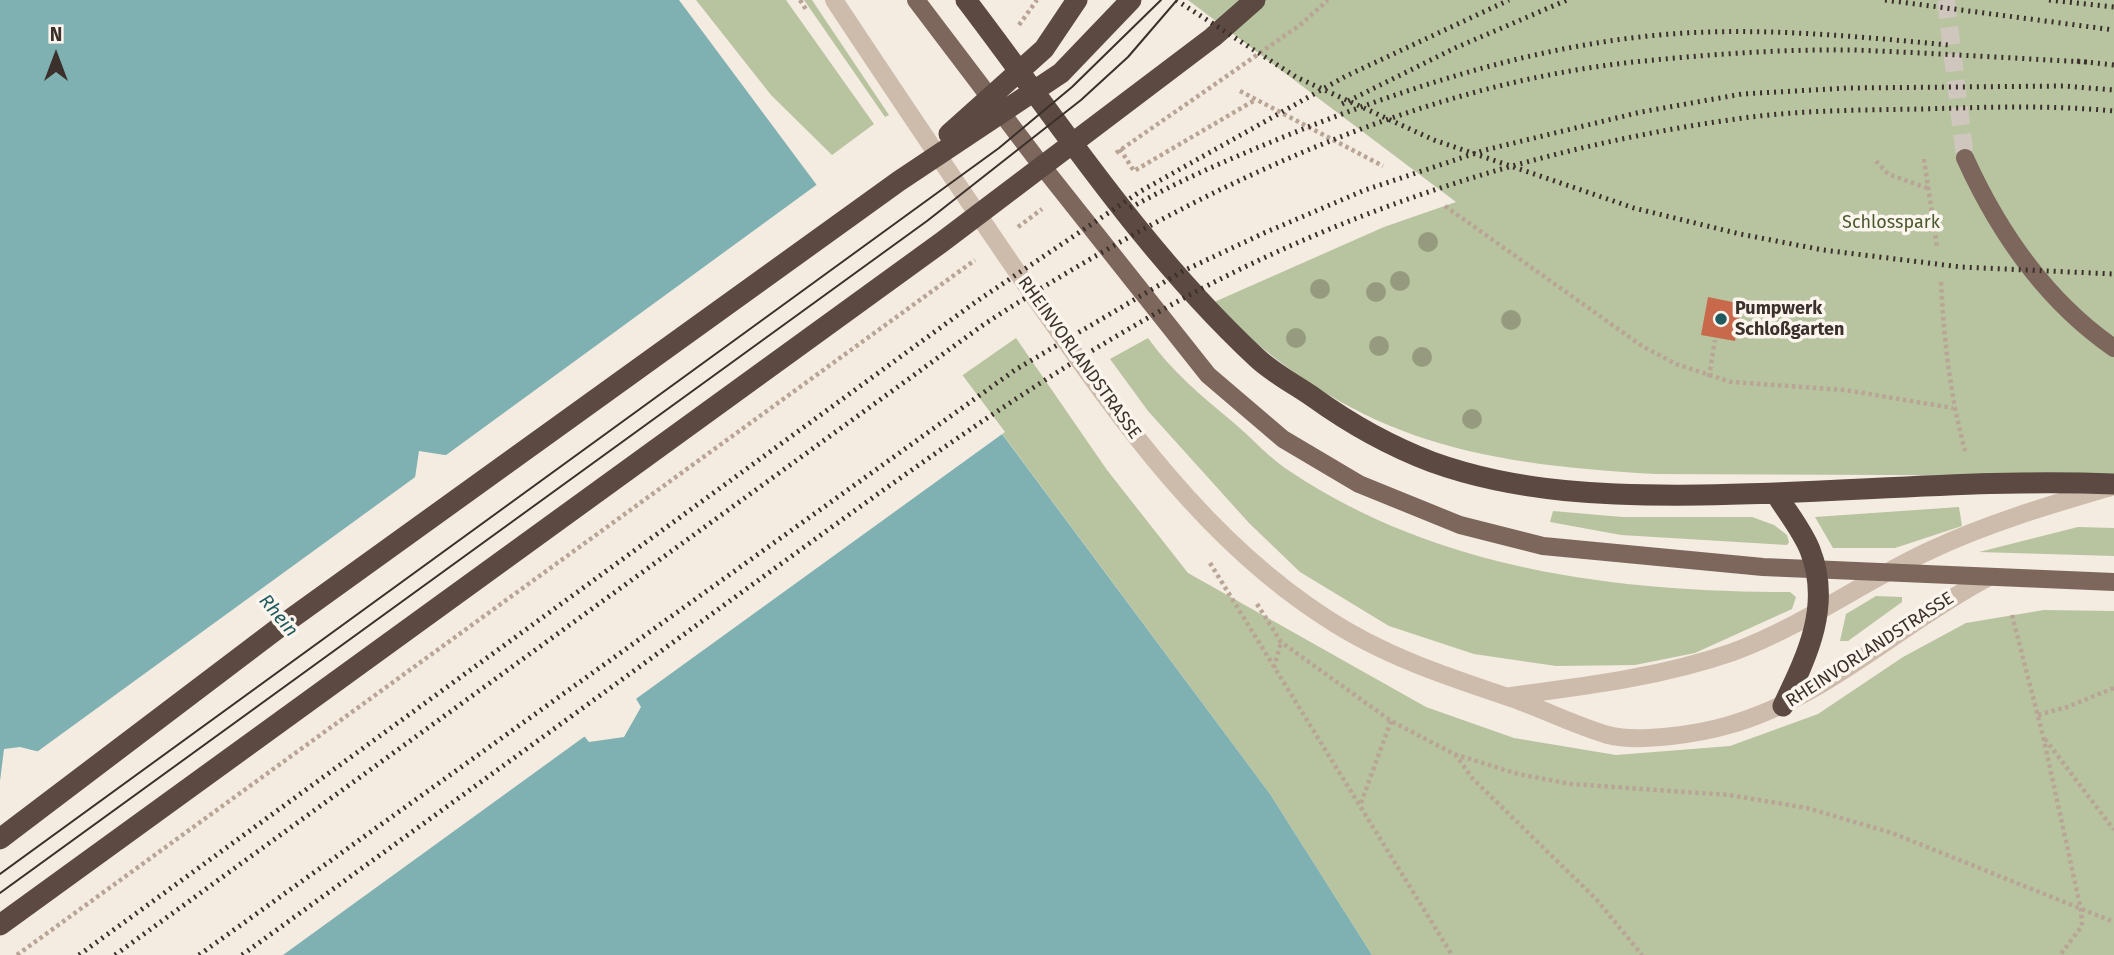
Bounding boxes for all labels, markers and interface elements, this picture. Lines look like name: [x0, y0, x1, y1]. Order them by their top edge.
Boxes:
north arrow: [21, 21, 91, 91]
text: N: [50, 23, 62, 46]
park label: Schlosspark: [1842, 212, 1940, 234]
street label: RHEINVORLANDSTRASSE: [1013, 272, 1145, 444]
place label: Pumpwerk Schloßgarten: [1735, 298, 1844, 340]
marker: Pumpwerk Schloßgarten: [1713, 311, 1729, 327]
street label: RHEINVORLANDSTRASSE: [1782, 588, 1958, 712]
water label: Rhein: [254, 590, 302, 642]

